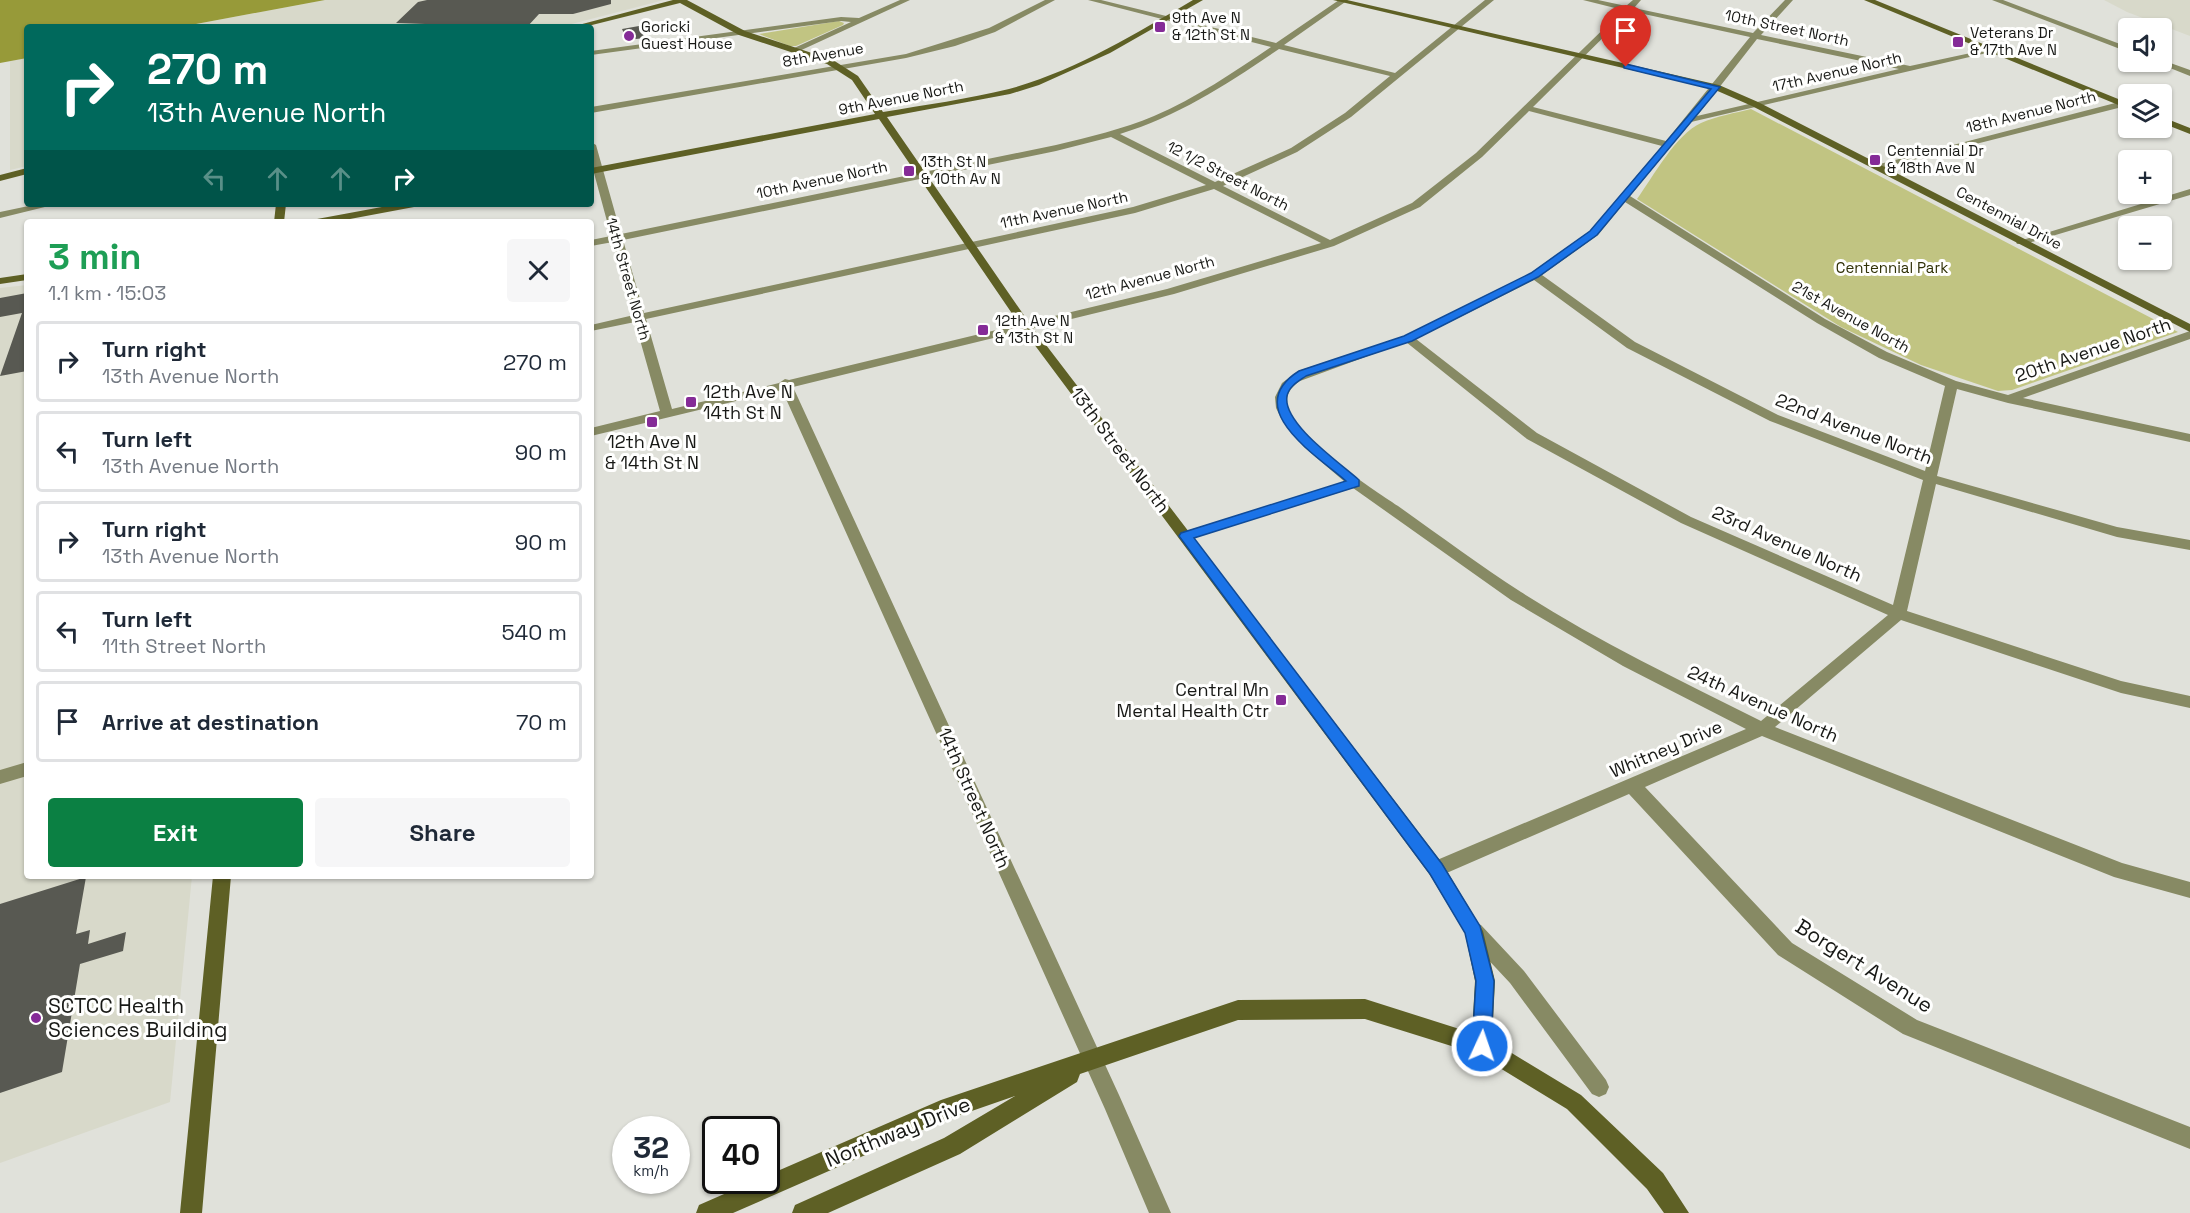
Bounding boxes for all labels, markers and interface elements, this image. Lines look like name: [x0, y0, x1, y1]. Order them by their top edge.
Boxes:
pin: [1600, 5, 1651, 67]
street label: 10th Street North: [1723, 5, 1851, 50]
place label: 9th Ave N & 12th St N: [1172, 8, 1250, 44]
icon: arrive: [1609, 14, 1642, 47]
place label: Goricki Guest House: [641, 17, 733, 53]
map controls: [2118, 18, 2172, 270]
button: sound: [2118, 18, 2172, 72]
marker: 9th Ave N & 12th St N: [1153, 20, 1167, 34]
place label: Veterans Dr & 17th Ave N: [1970, 23, 2057, 59]
marker: Goricki Guest House: [622, 29, 636, 43]
marker: Veterans Dr & 17th Ave N: [1951, 35, 1965, 49]
street label: 8th Avenue: [781, 38, 865, 71]
text: 270 m: [147, 43, 268, 96]
street label: 17th Avenue North: [1770, 47, 1903, 96]
icon: right: [48, 48, 126, 126]
street label: 9th Avenue North: [837, 76, 965, 119]
button: layers: [2118, 84, 2172, 138]
street label: 18th Avenue North: [1964, 86, 2098, 137]
text: 13th Avenue North: [147, 95, 386, 130]
street label: 12 1/2 Street North: [1164, 137, 1292, 215]
place label: Centennial Dr & 18th Ave N: [1887, 141, 1984, 177]
button: +: [2118, 150, 2172, 204]
place label: 13th St N & 10th Av N: [921, 152, 1001, 188]
marker: Centennial Dr & 18th Ave N: [1868, 153, 1882, 167]
street label: 10th Avenue North: [755, 156, 889, 203]
icon: left: [198, 162, 231, 195]
icon: ahead: [261, 162, 294, 195]
icon: ahead: [324, 162, 357, 195]
icon: right: [387, 162, 420, 195]
marker: 13th St N & 10th Av N: [902, 164, 916, 178]
street label: Centennial Drive: [1953, 182, 2066, 254]
street label: 11th Avenue North: [998, 187, 1130, 232]
street label: 14th Street North: [602, 216, 655, 342]
button: −: [2118, 216, 2172, 270]
text: 3 min: [48, 234, 142, 280]
button: close: [507, 239, 570, 302]
street label: 12th Avenue North: [1083, 251, 1217, 304]
park label: Centennial Park: [1836, 258, 1948, 277]
street label: 21st Avenue North: [1789, 276, 1913, 357]
text: 1.1 km · 15:03: [48, 280, 166, 306]
place label: 12th Ave N & 13th St N: [995, 311, 1073, 347]
street label: 20th Avenue North: [2012, 312, 2174, 387]
marker: 12th Ave N & 13th St N: [976, 323, 990, 337]
text: Turn right: [102, 335, 207, 363]
icon: right: [51, 345, 84, 378]
text: 270 m: [503, 348, 567, 376]
text: 13th Avenue North: [102, 363, 279, 389]
place label: 12th Ave N 14th St N: [703, 380, 793, 424]
street label: 13th Street North: [1066, 382, 1175, 517]
street label: 22nd Avenue North: [1773, 388, 1936, 469]
marker: 12th Ave N 14th St N: [684, 395, 698, 409]
marker: 12th Ave N & 14th St N: [645, 415, 659, 429]
text: Turn left: [102, 425, 192, 453]
place label: 12th Ave N & 14th St N: [605, 430, 699, 474]
icon: left: [51, 435, 84, 468]
text: 90 m: [515, 438, 567, 466]
text: 13th Avenue North: [102, 453, 279, 479]
street label: 23rd Avenue North: [1709, 500, 1866, 587]
text: Turn right: [102, 515, 207, 543]
icon: right: [51, 525, 84, 558]
text: 90 m: [515, 528, 567, 556]
text: 13th Avenue North: [102, 543, 279, 569]
text: Turn left: [102, 605, 192, 633]
icon: left: [51, 615, 84, 648]
text: 540 m: [501, 618, 567, 646]
text: 11th Street North: [102, 633, 266, 659]
street label: 24th Avenue North: [1684, 660, 1842, 747]
place label: Central Mn Mental Health Ctr: [1117, 678, 1269, 722]
marker: Central Mn Mental Health Ctr: [1274, 693, 1288, 707]
icon: arrive: [51, 705, 84, 738]
text: Arrive at destination: [102, 708, 319, 736]
text: 70 m: [516, 708, 567, 736]
street label: Whitney Drive: [1606, 715, 1725, 783]
street label: 14th Street North: [933, 724, 1016, 872]
button: Exit: [48, 798, 303, 867]
button: Share: [315, 798, 570, 867]
street label: Borgert Avenue: [1790, 912, 1938, 1019]
place label: SCTCC Health Sciences Building: [48, 992, 227, 1043]
marker: SCTCC Health Sciences Building: [29, 1011, 43, 1025]
position arrow: [1450, 1014, 1514, 1078]
street label: Northway Drive: [821, 1090, 974, 1173]
speed limit sign: 40: [702, 1116, 780, 1194]
text: 32: [633, 1128, 669, 1167]
text: km/h: [633, 1161, 669, 1180]

